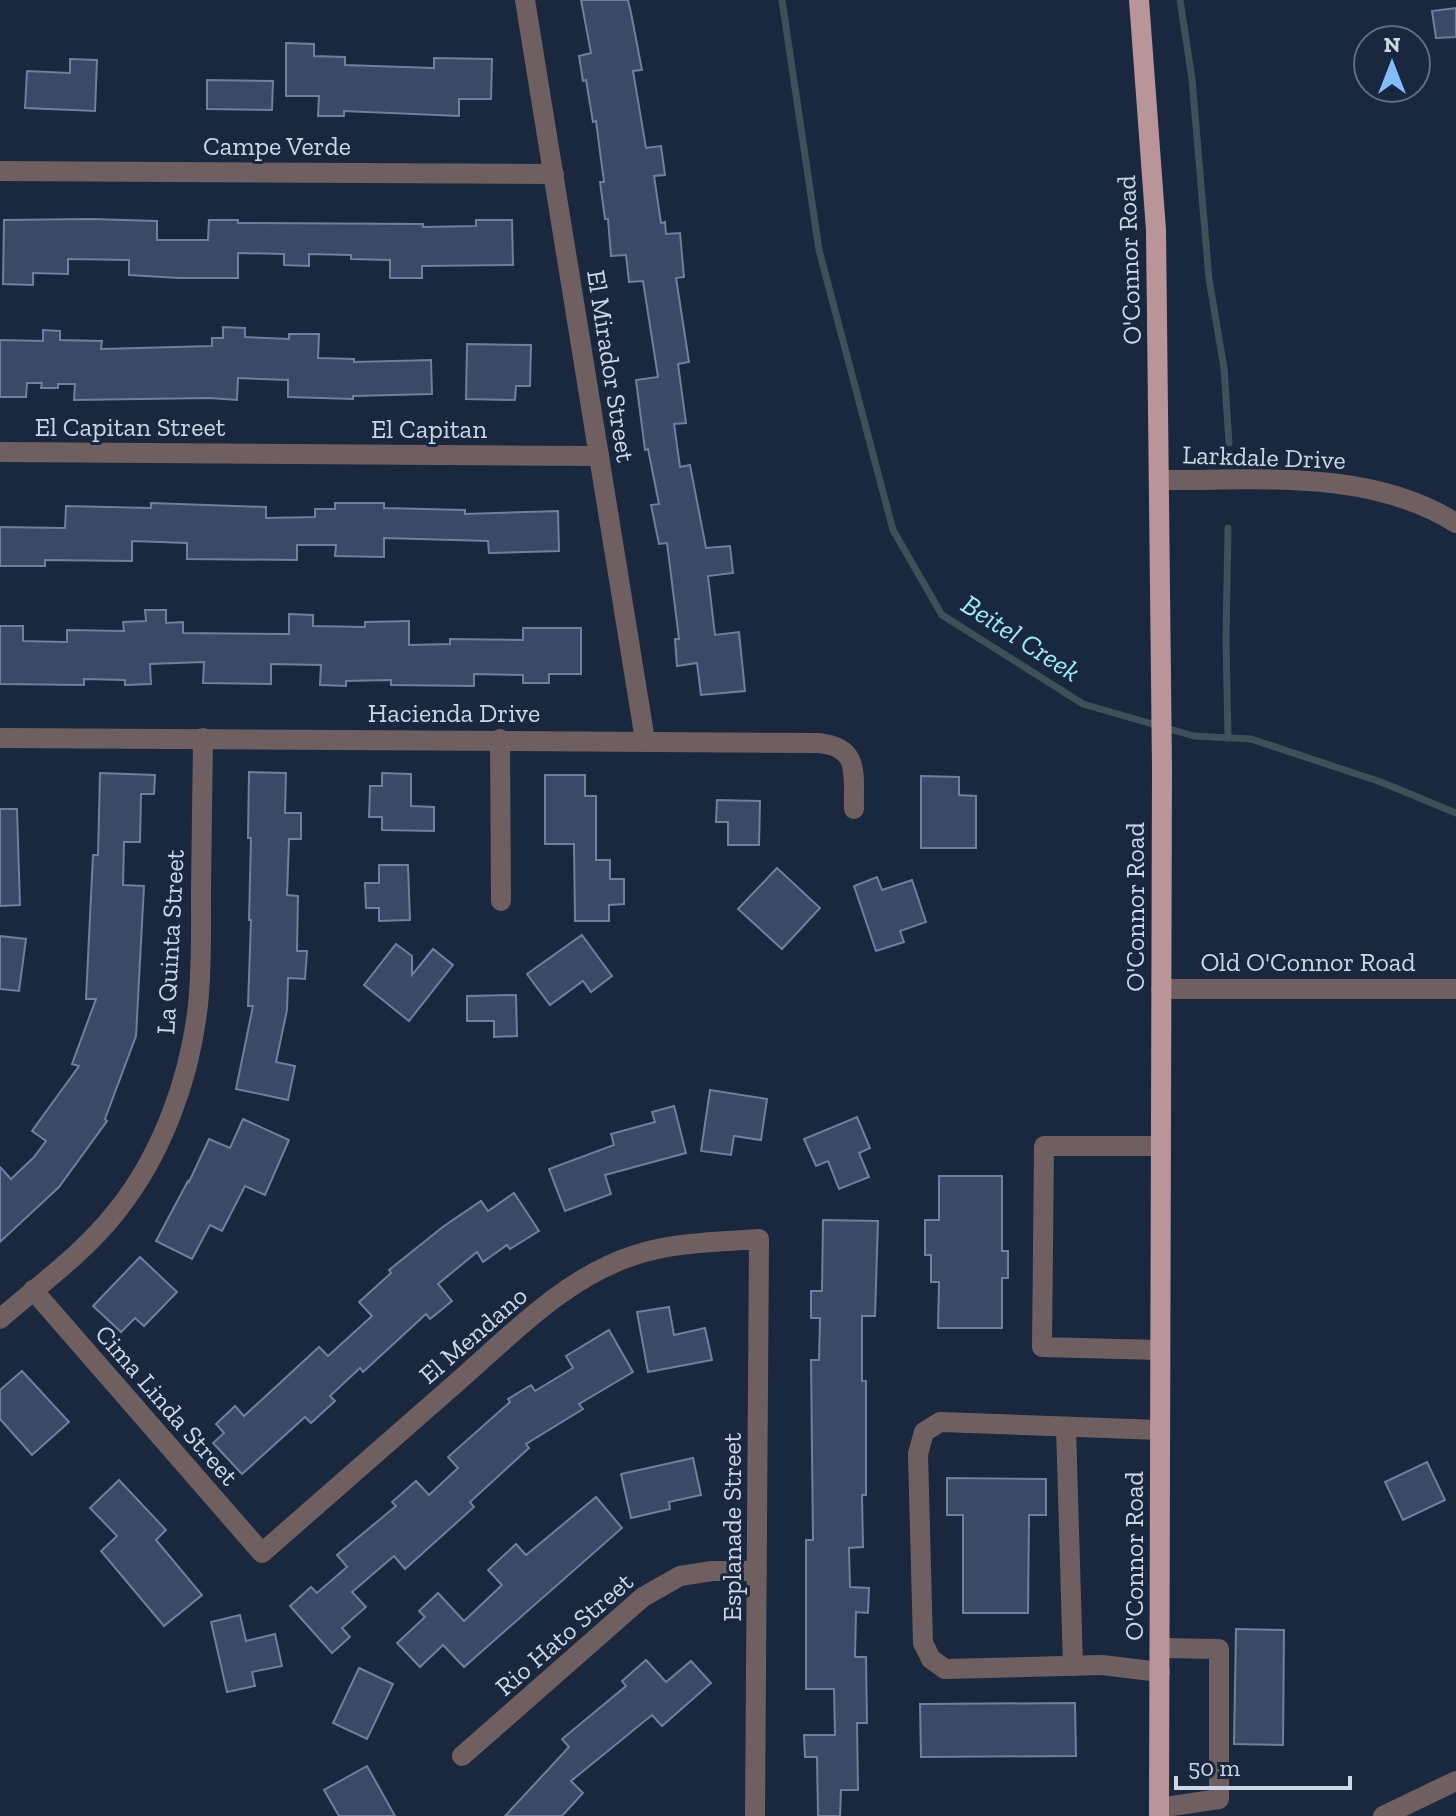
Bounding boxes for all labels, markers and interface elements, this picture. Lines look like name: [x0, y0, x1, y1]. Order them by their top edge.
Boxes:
north arrow: [1352, 24, 1432, 104]
text: N: [1384, 31, 1401, 58]
street label: Campe Verde: [203, 130, 351, 162]
street label: O'Connor Road: [1110, 175, 1148, 345]
street label: El Mirador Street: [580, 268, 642, 465]
street label: El Capitan Street: [35, 411, 226, 443]
street label: El Capitan: [371, 413, 487, 445]
street label: Larkdale Drive: [1182, 438, 1346, 476]
water label: Beitel Creek: [956, 588, 1086, 688]
street label: Hacienda Drive: [368, 697, 540, 729]
street label: O'Connor Road: [1119, 822, 1151, 992]
street label: La Quinta Street: [149, 848, 191, 1035]
street label: Old O'Connor Road: [1200, 946, 1416, 978]
street label: El Mendano: [412, 1279, 534, 1391]
street label: Cima Linda Street: [88, 1318, 246, 1492]
street label: Esplanade Street: [716, 1432, 748, 1621]
street label: O'Connor Road: [1118, 1471, 1150, 1641]
street label: Rio Hato Street: [489, 1565, 640, 1702]
scale bar: [1176, 1740, 1350, 1790]
text: 50 m: [1188, 1753, 1241, 1782]

